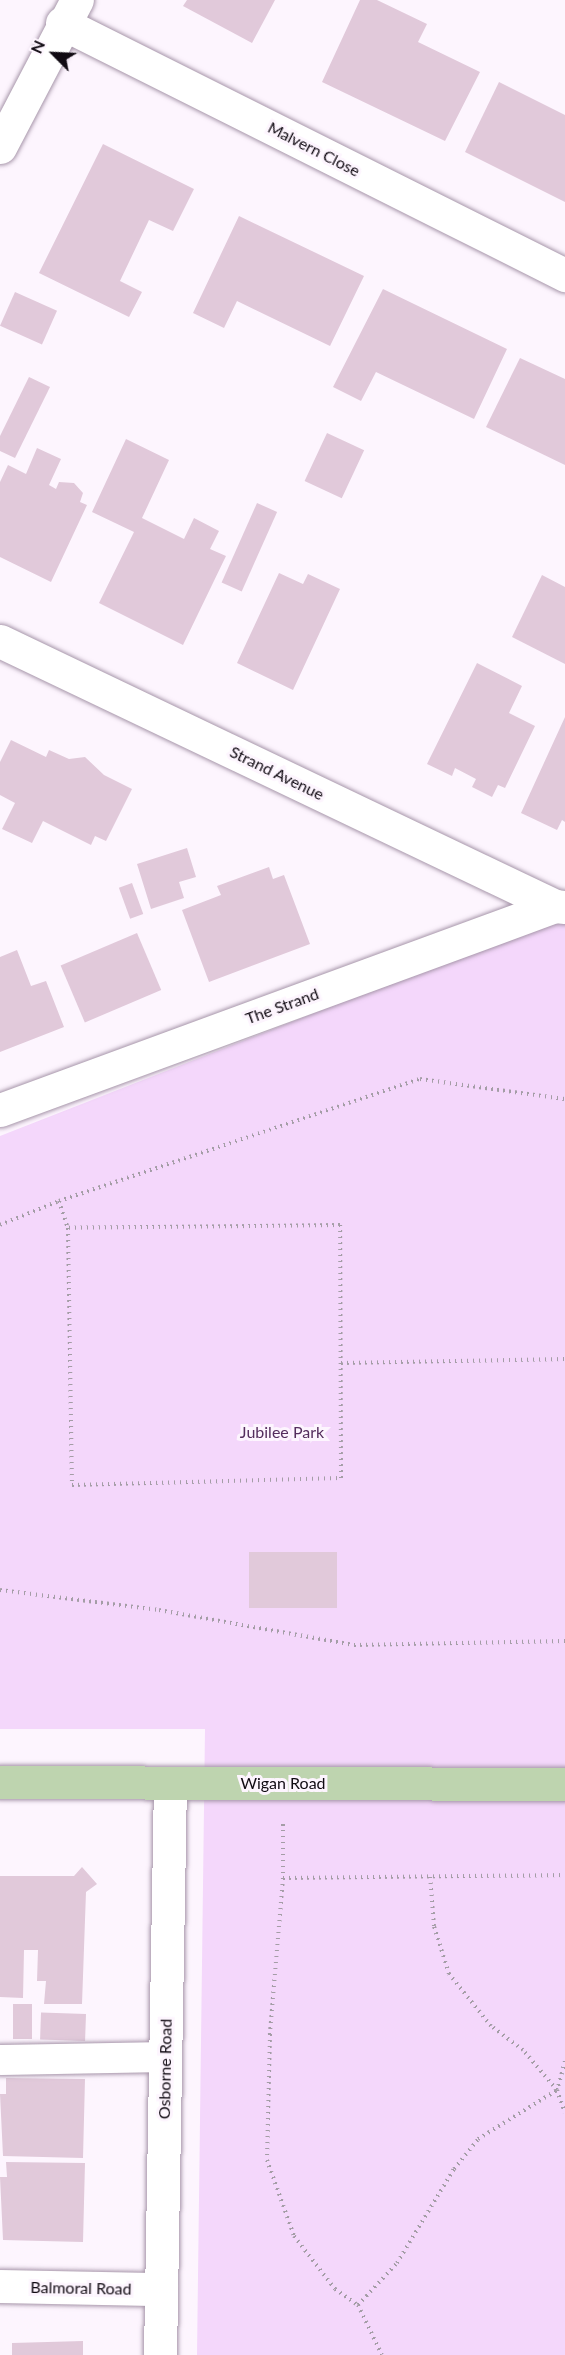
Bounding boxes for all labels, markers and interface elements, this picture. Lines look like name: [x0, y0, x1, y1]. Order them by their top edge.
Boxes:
north arrow: [24, 24, 84, 84]
text: N: [26, 37, 48, 56]
street label: Malvern Close: [265, 118, 363, 180]
street label: Strand Avenue: [227, 742, 327, 804]
street label: The Strand: [243, 984, 321, 1028]
park label: Jubilee Park: [240, 1422, 324, 1442]
street label: Wigan Road: [240, 1773, 326, 1793]
street label: Osborne Road: [155, 2019, 175, 2119]
street label: Balmoral Road: [30, 2278, 132, 2298]

